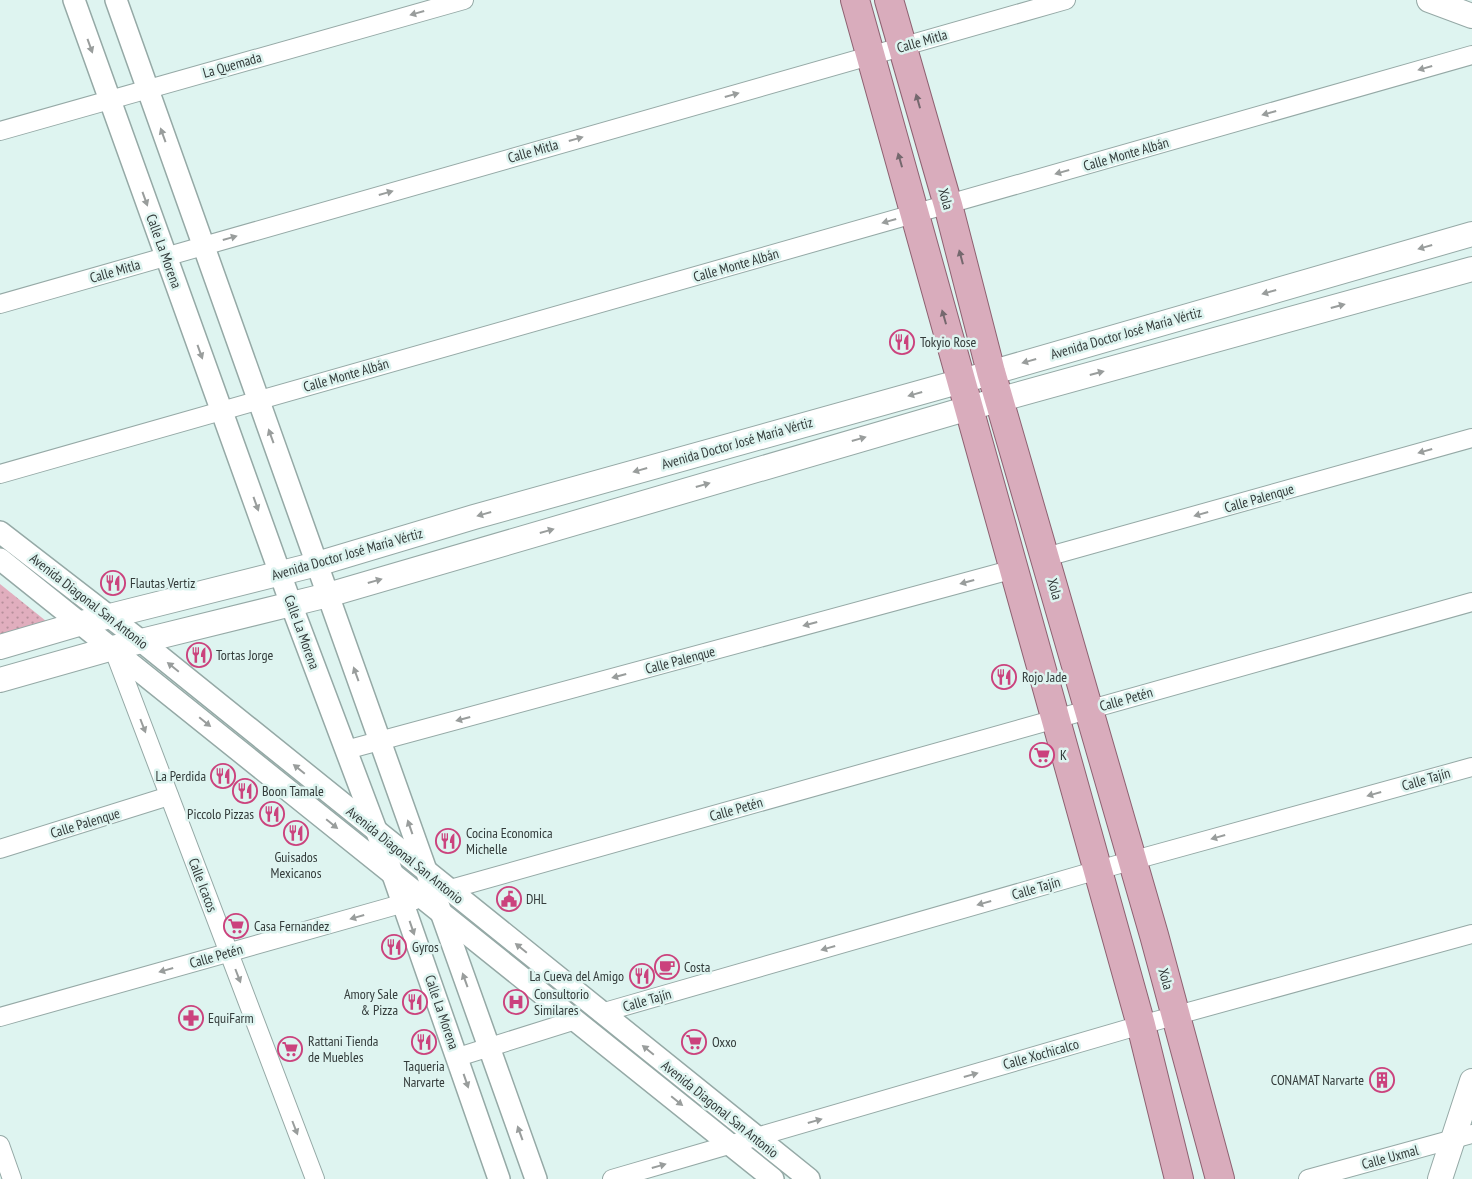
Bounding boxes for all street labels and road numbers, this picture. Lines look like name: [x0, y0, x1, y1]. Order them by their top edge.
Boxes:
street label: Calle Mitla: [895, 25, 949, 57]
street label: La Quemada: [201, 48, 263, 82]
street label: Calle Monte Albán: [1081, 133, 1171, 175]
street label: Calle Mitla: [506, 135, 560, 167]
street label: Xola: [934, 186, 958, 212]
street label: Calle La Morena: [142, 211, 186, 291]
street label: Calle Monte Albán: [691, 244, 781, 286]
street label: Calle Mitla: [88, 255, 142, 287]
street label: Avenida Doctor José María Vértiz: [1048, 303, 1204, 363]
street label: Calle Monte Albán: [301, 354, 391, 396]
street label: Avenida Doctor José María Vértiz: [659, 413, 815, 473]
street label: Calle Palenque: [1222, 479, 1296, 517]
street label: Avenida Doctor José María Vértiz: [269, 524, 425, 584]
street label: Avenida Diagonal San Antonio: [26, 549, 152, 653]
street label: Xola: [1043, 576, 1067, 602]
street label: Calle La Morena: [280, 592, 324, 672]
street label: Calle Palenque: [643, 642, 717, 678]
street label: Calle Petén: [1097, 683, 1155, 715]
street label: Calle Tajín: [1400, 764, 1452, 794]
street label: Calle Petén: [707, 793, 765, 825]
street label: Avenida Diagonal San Antonio: [343, 802, 467, 908]
street label: Calle Palenque: [48, 804, 122, 842]
street label: Calle Icacos: [184, 855, 222, 915]
street label: Calle Tajín: [1010, 873, 1062, 903]
street label: Calle Petén: [187, 940, 245, 972]
street label: Xola: [1154, 966, 1178, 992]
street label: Calle La Morena: [421, 972, 463, 1052]
street label: Calle Tajín: [621, 985, 673, 1015]
street label: Calle Xochicalco: [1001, 1035, 1081, 1073]
street label: Avenida Diagonal San Antonio: [658, 1056, 782, 1162]
street label: Calle Uxmal: [1360, 1141, 1421, 1173]

